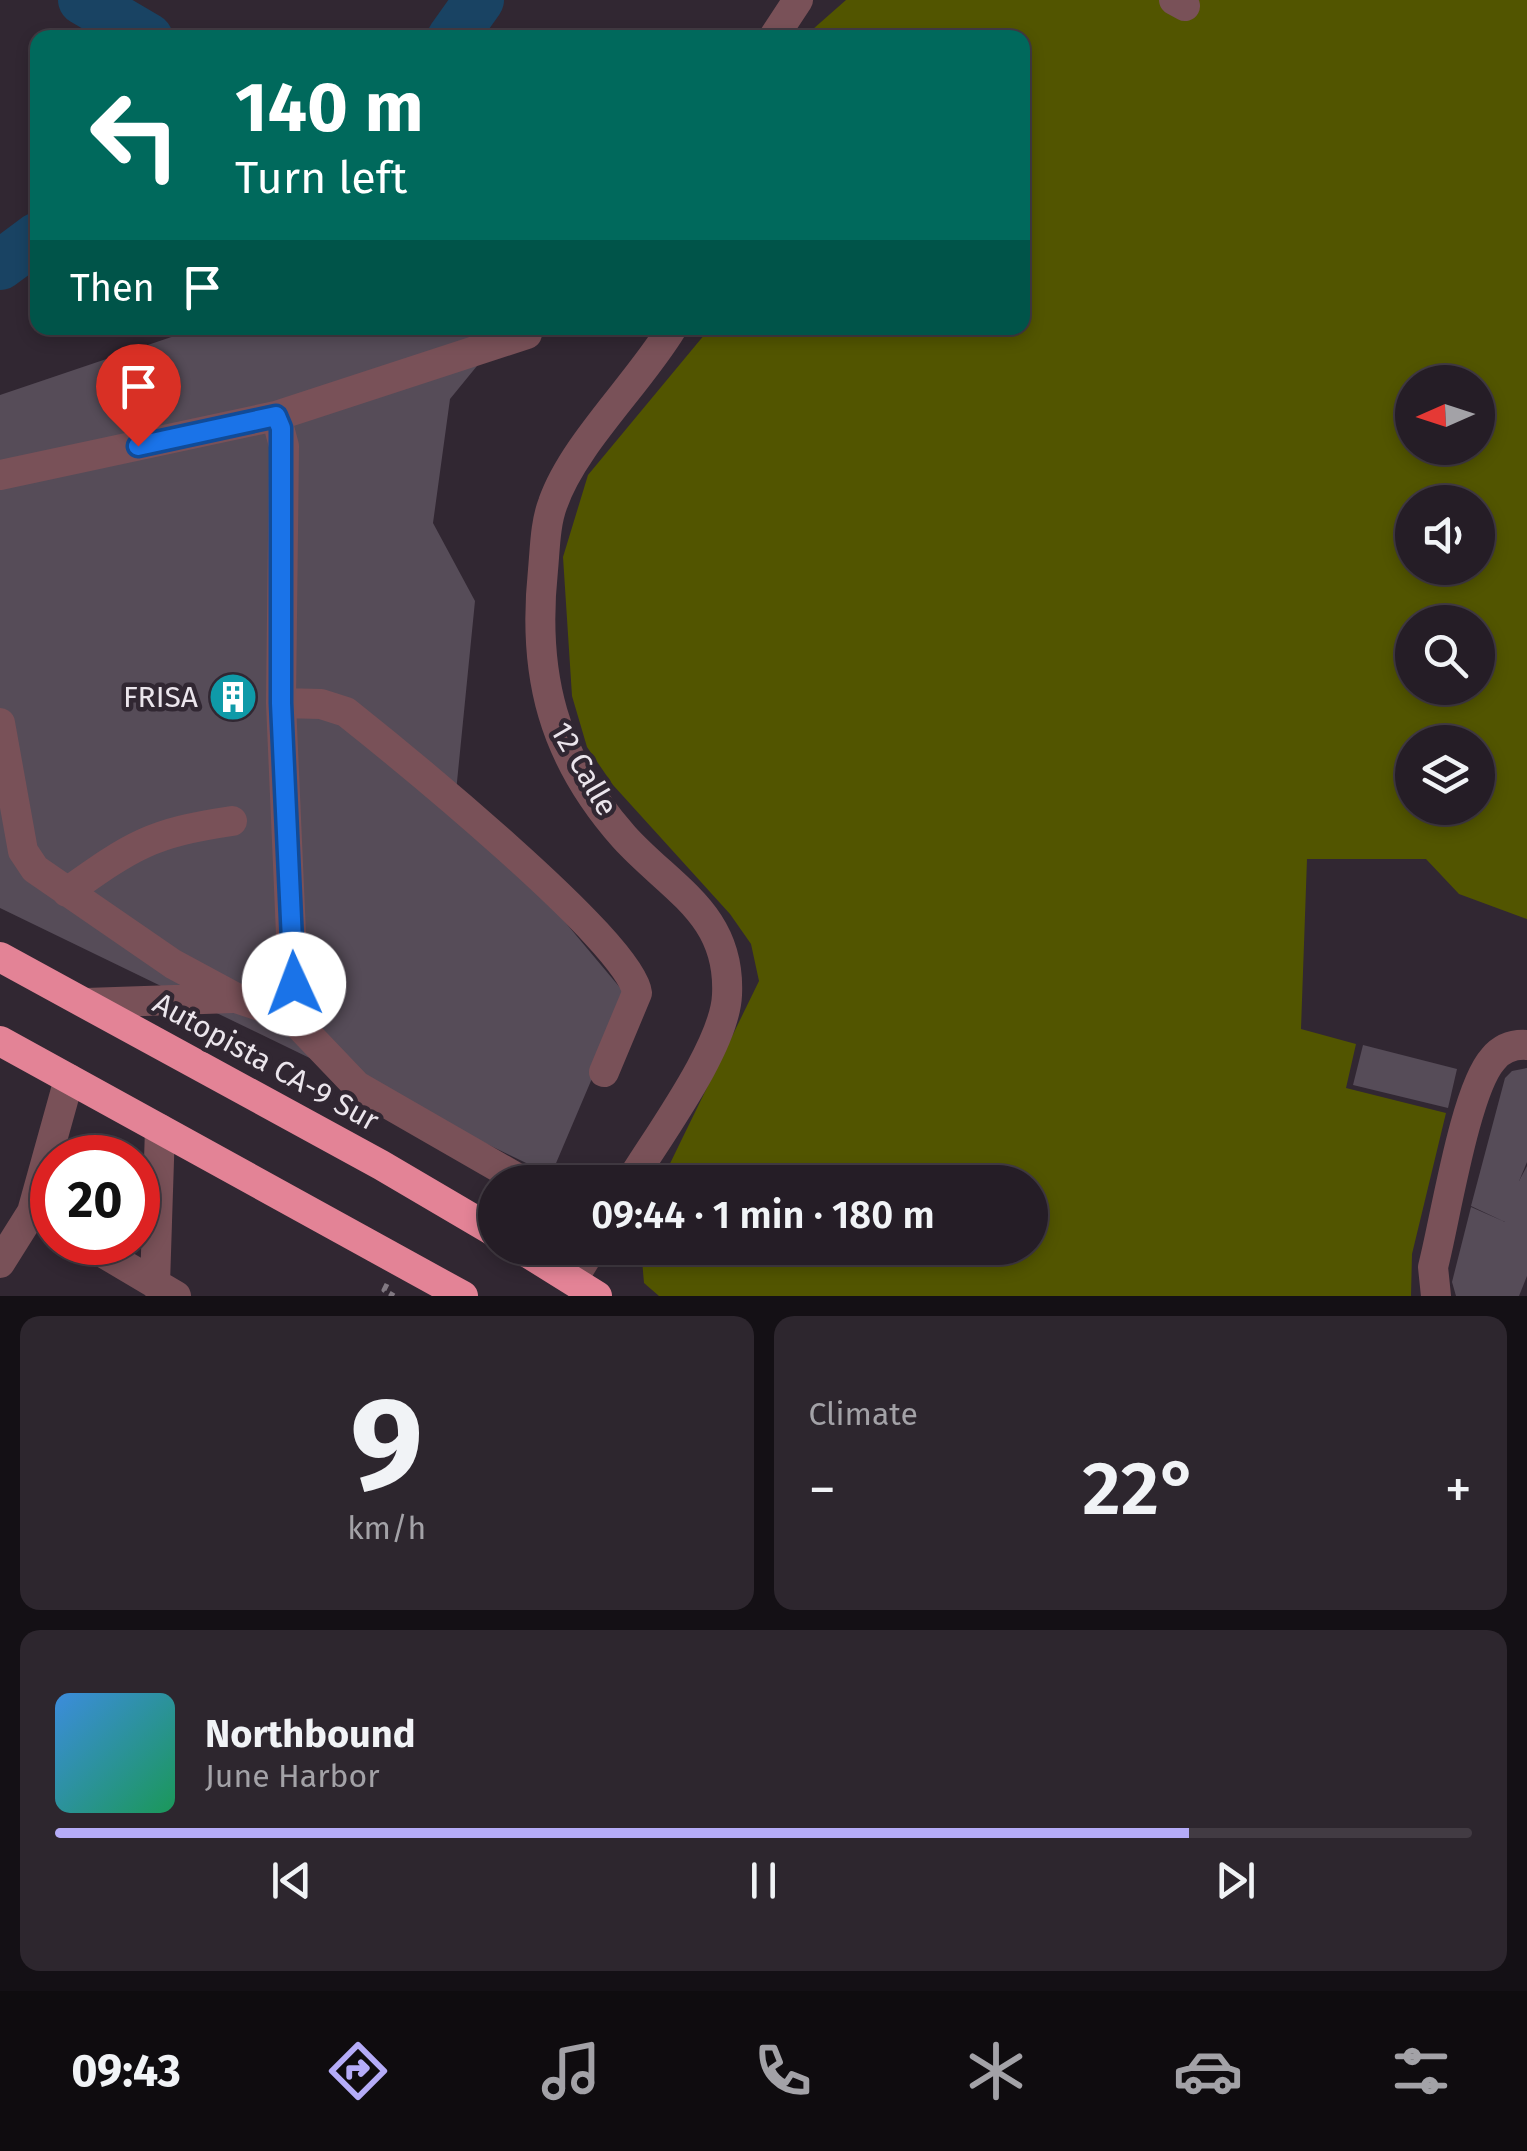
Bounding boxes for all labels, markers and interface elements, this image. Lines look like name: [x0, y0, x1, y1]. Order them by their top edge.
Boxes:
text: 140 m: [235, 66, 424, 150]
icon: left: [70, 70, 200, 200]
text: Turn left: [235, 151, 407, 205]
icon: arrive: [175, 260, 230, 315]
text: Then: [70, 265, 155, 311]
pin: [96, 344, 181, 447]
icon: arrive: [111, 359, 166, 414]
north arrow: [1395, 365, 1495, 465]
map controls: [1395, 365, 1495, 825]
button: sound: [1395, 485, 1495, 585]
button: search: [1395, 605, 1495, 705]
building icon: FRISA: [207, 671, 259, 723]
place label: FRISA: [123, 679, 199, 715]
street label: 12 Calle: [543, 716, 625, 822]
button: layers: [1395, 725, 1495, 825]
position arrow: [242, 932, 346, 1036]
street label: Autopista CA-9 Sur: [147, 985, 385, 1139]
speed limit sign: 20: [30, 1135, 160, 1265]
text: 09:44 · 1 min · 180 m: [591, 1192, 935, 1238]
text: 9: [350, 1366, 423, 1522]
text: Climate: [809, 1395, 918, 1433]
text: 22°: [1082, 1444, 1198, 1534]
text: −: [809, 1457, 836, 1523]
text: +: [1445, 1457, 1472, 1523]
text: km/h: [347, 1509, 426, 1547]
text: Northbound: [205, 1711, 416, 1757]
text: June Harbor: [205, 1757, 380, 1795]
icon: previous: [264, 1853, 319, 1908]
icon: pause: [736, 1853, 791, 1908]
icon: next: [1208, 1853, 1263, 1908]
icon: directions: [323, 2036, 393, 2106]
icon: music: [536, 2036, 606, 2106]
icon: phone: [748, 2036, 818, 2106]
icon: climate: [961, 2036, 1031, 2106]
icon: car: [1173, 2036, 1243, 2106]
icon: filters: [1386, 2036, 1456, 2106]
text: 09:43: [71, 2044, 181, 2098]

